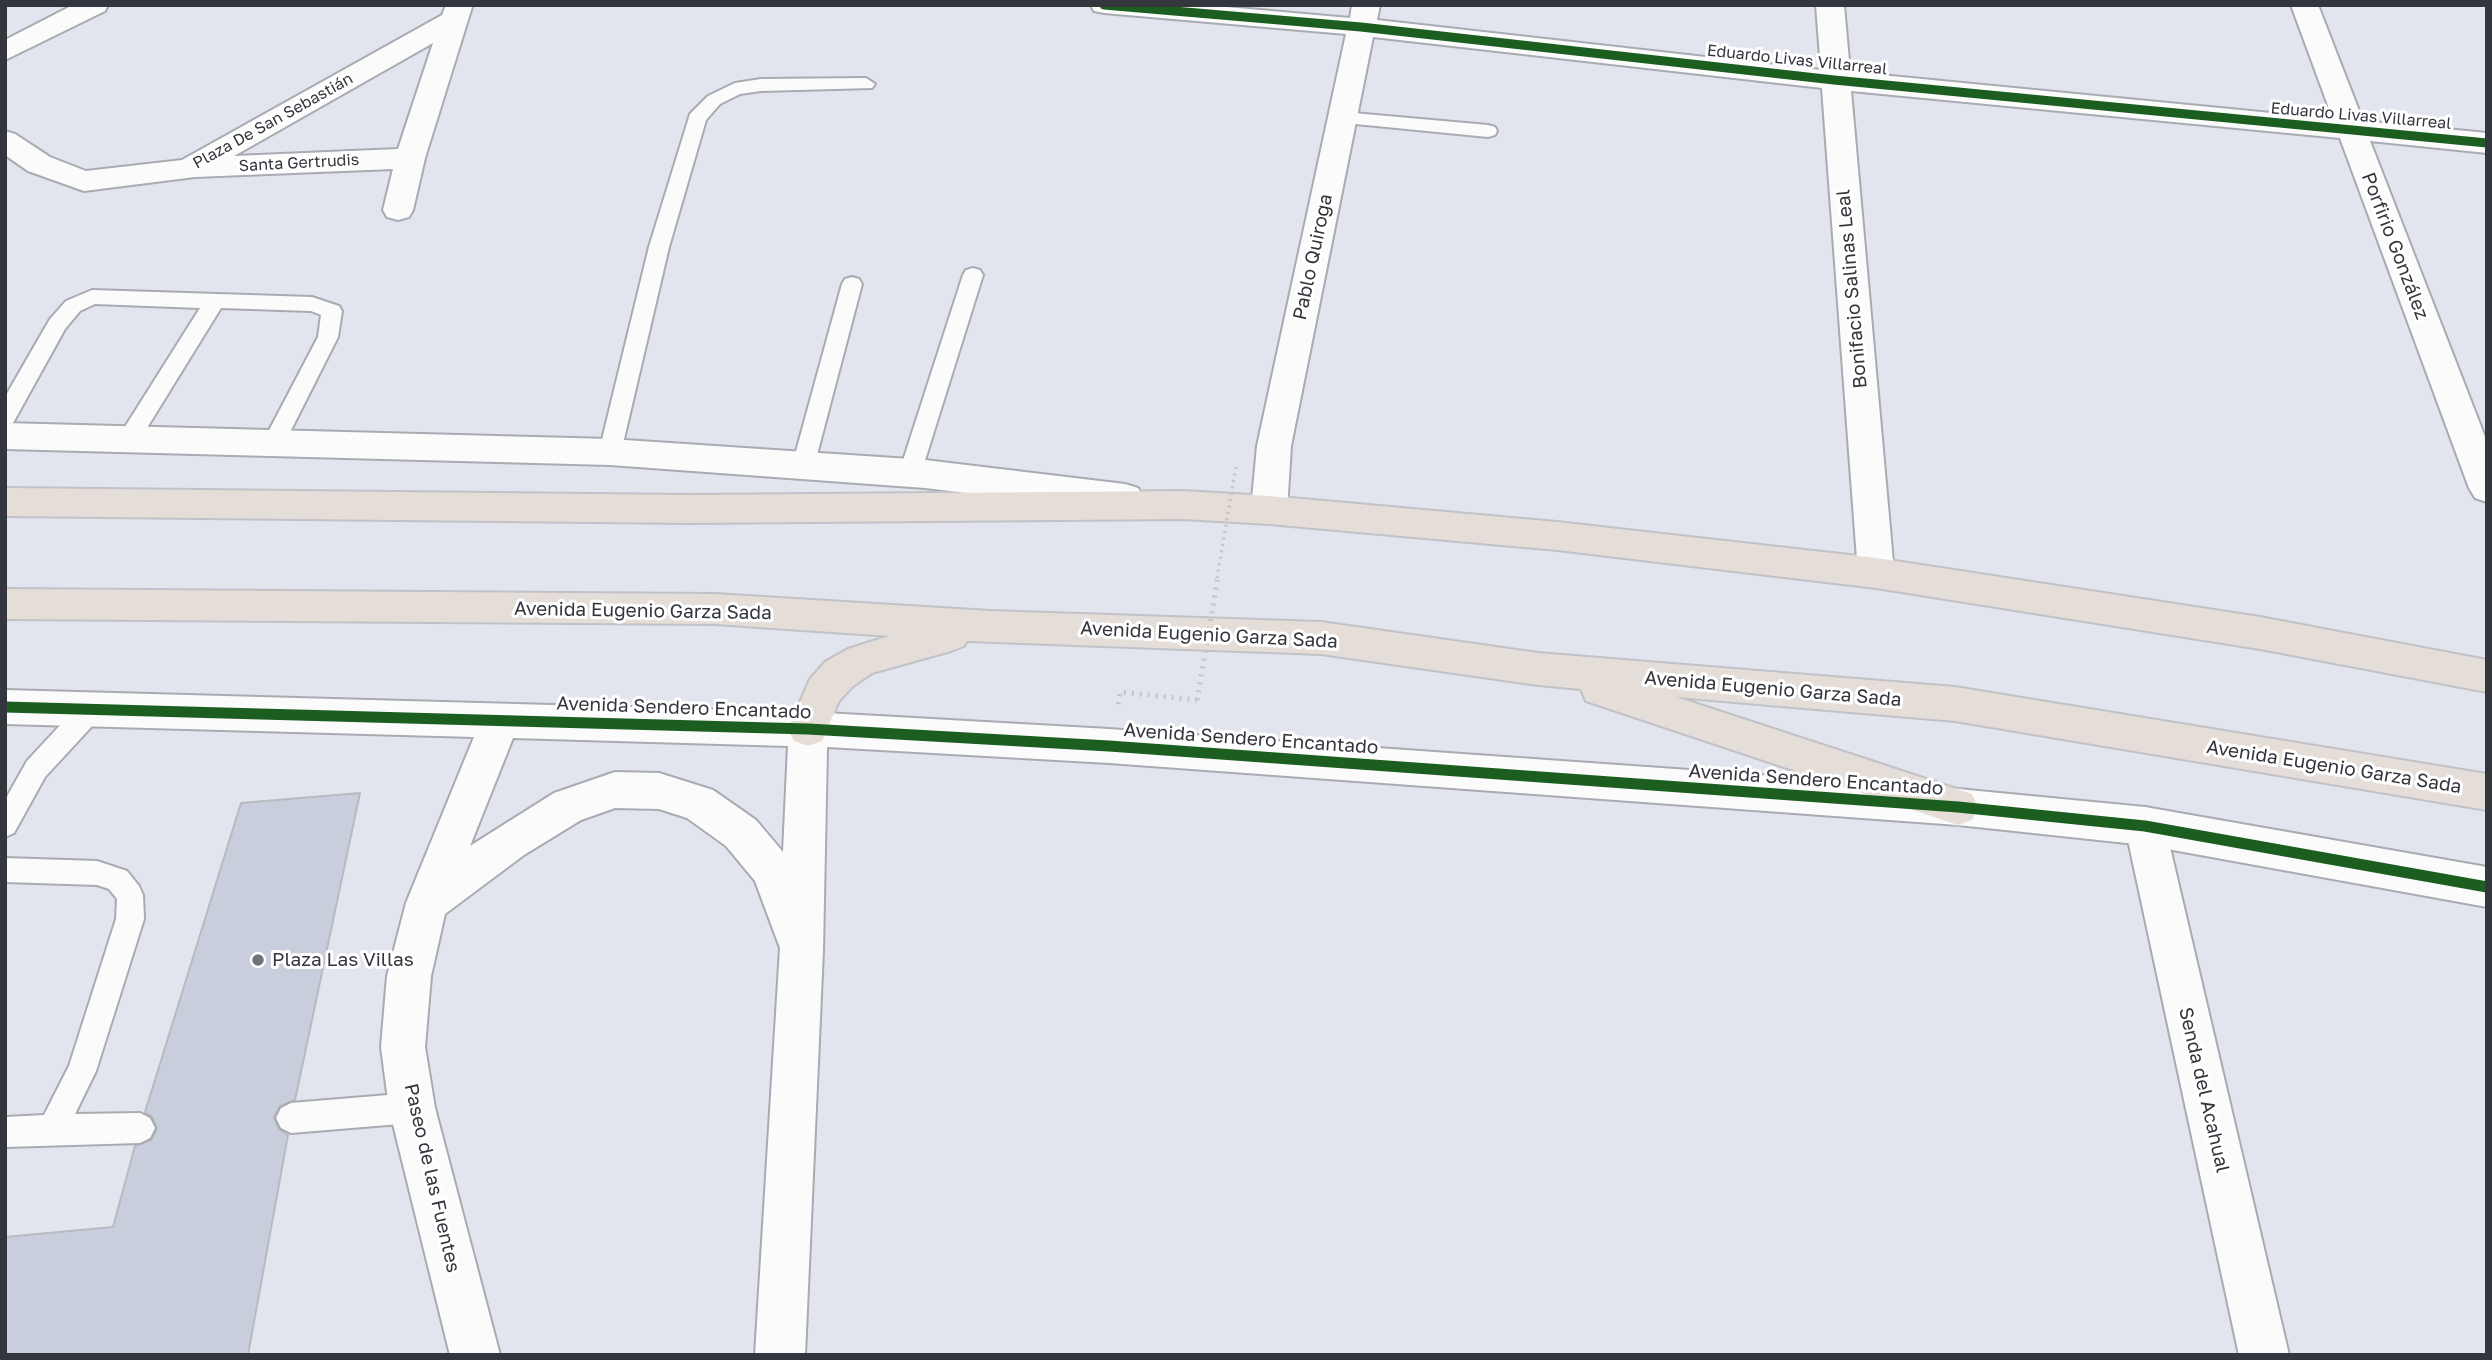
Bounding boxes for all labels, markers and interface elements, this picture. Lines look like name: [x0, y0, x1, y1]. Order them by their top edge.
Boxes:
street label: Eduardo Livas Villarreal: [1706, 41, 1888, 79]
street label: Plaza De San Sebastián: [190, 69, 356, 173]
street label: Eduardo Livas Villarreal: [2270, 99, 2452, 133]
street label: Santa Gertrudis: [238, 150, 360, 176]
street label: Porfirio González: [2356, 169, 2434, 323]
street label: Bonifacio Salinas Leal: [1832, 189, 1872, 389]
street label: Pablo Quiroga: [1289, 192, 1337, 322]
street label: Avenida Eugenio Garza Sada: [514, 597, 772, 625]
street label: Avenida Eugenio Garza Sada: [1080, 617, 1338, 653]
street label: Avenida Eugenio Garza Sada: [1644, 666, 1902, 712]
street label: Avenida Sendero Encantado: [556, 692, 812, 724]
street label: Avenida Sendero Encantado: [1123, 719, 1379, 759]
street label: Avenida Eugenio Garza Sada: [2205, 736, 2463, 798]
street label: Avenida Sendero Encantado: [1688, 760, 1944, 800]
place label: Plaza Las Villas: [272, 949, 414, 971]
marker: Plaza Las Villas: [250, 952, 266, 968]
street label: Senda del Acahual: [2174, 1005, 2234, 1175]
street label: Paseo de las Fuentes: [399, 1081, 465, 1275]

